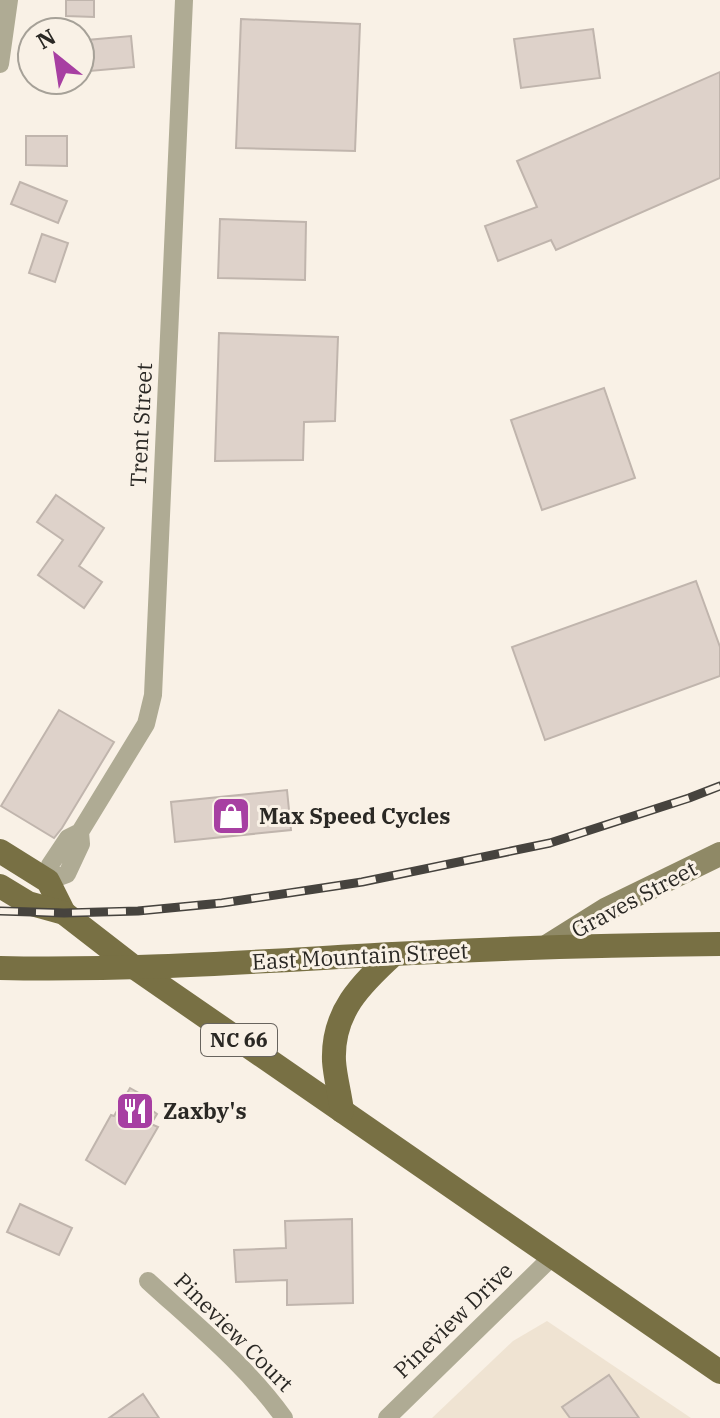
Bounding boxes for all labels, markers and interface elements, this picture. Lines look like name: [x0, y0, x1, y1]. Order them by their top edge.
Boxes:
north arrow: [16, 16, 96, 96]
text: N: [31, 21, 61, 55]
street label: Trent Street: [123, 362, 158, 488]
shop icon: Max Speed Cycles: [210, 795, 252, 837]
place label: Max Speed Cycles: [259, 801, 450, 830]
street label: Graves Street: [566, 853, 702, 944]
street label: East Mountain Street: [251, 935, 469, 976]
road number: NC 66: [201, 1024, 277, 1056]
restaurant icon: Zaxby's: [114, 1090, 156, 1132]
place label: Zaxby's: [163, 1096, 247, 1125]
street label: Pineview Drive: [387, 1255, 518, 1384]
street label: Pineview Court: [169, 1266, 300, 1398]

